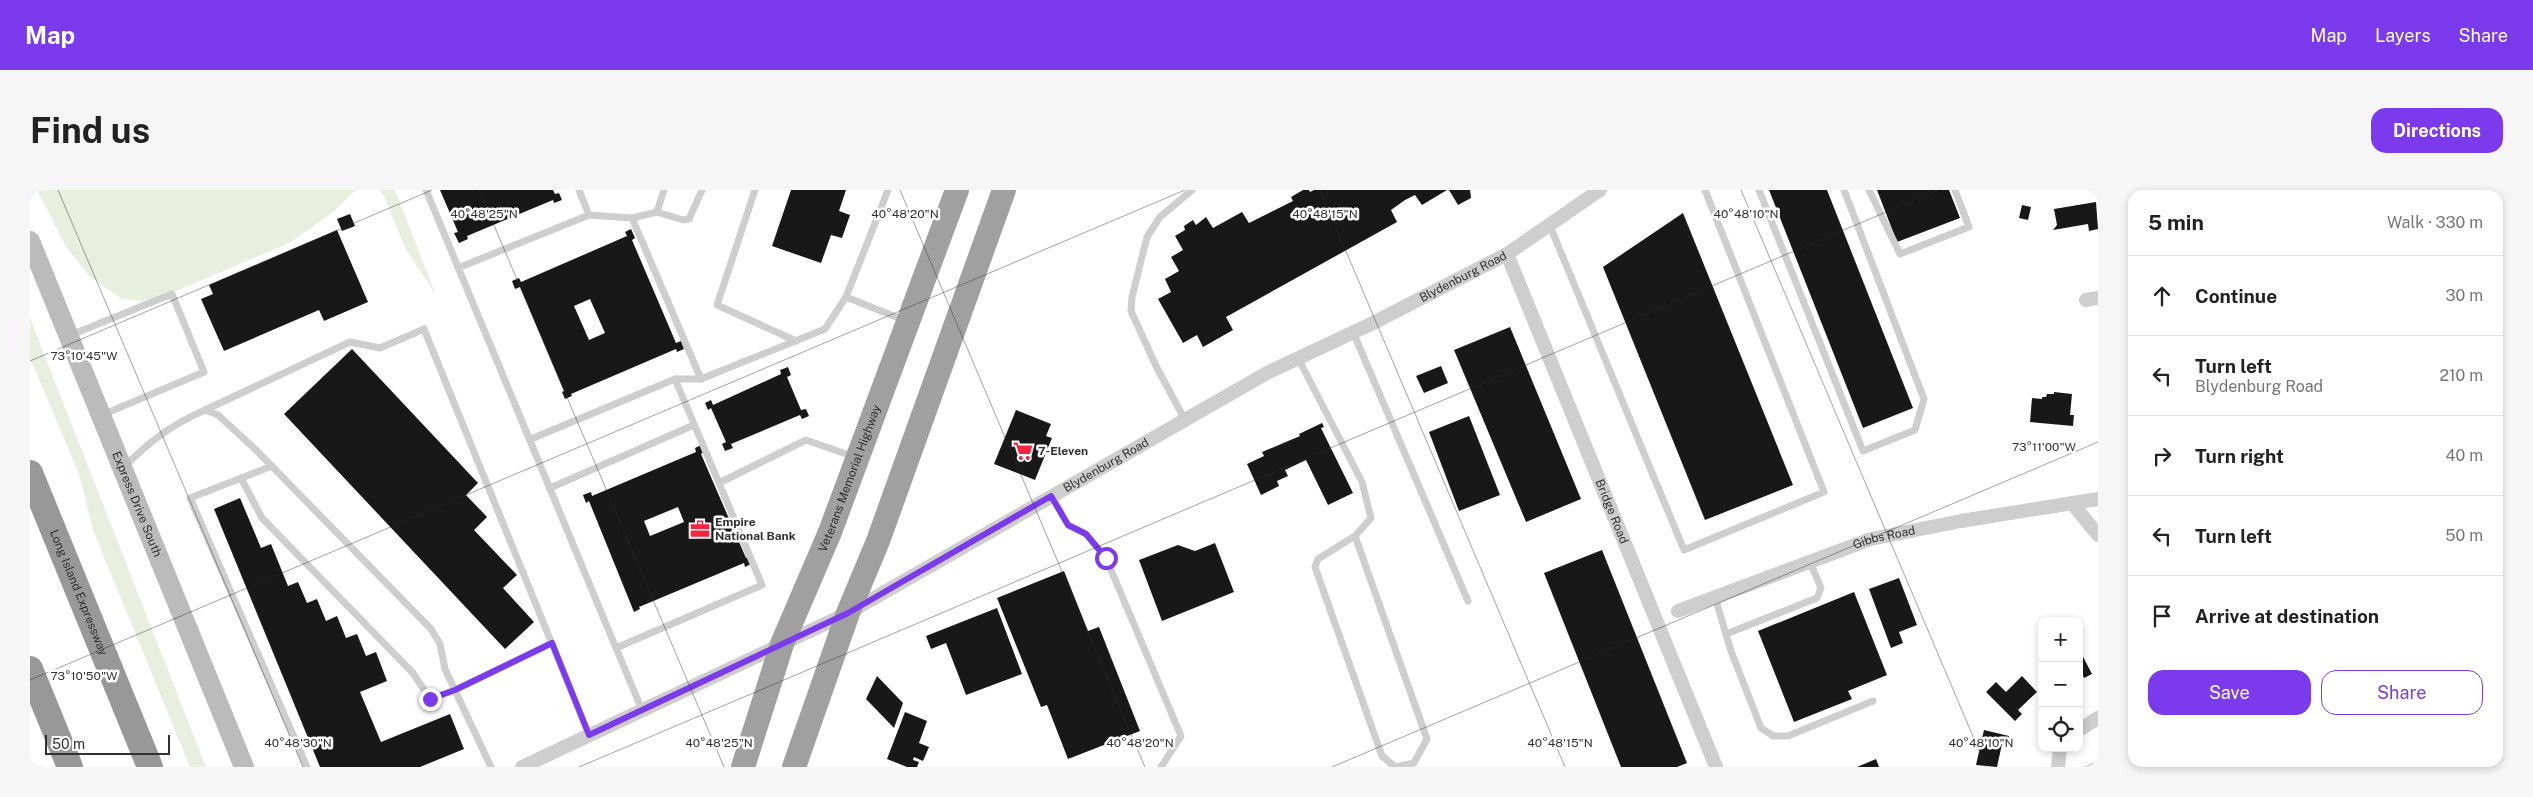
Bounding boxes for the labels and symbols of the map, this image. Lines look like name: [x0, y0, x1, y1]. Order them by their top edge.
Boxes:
text: 40°48'25"N: [450, 207, 518, 221]
text: 40°48'20"N: [871, 207, 939, 221]
text: 40°48'15"N: [1292, 207, 1358, 221]
text: 40°48'10"N: [1713, 207, 1779, 221]
street label: Blydenburg Road: [1417, 248, 1509, 305]
text: 73°10'45"W: [51, 349, 118, 363]
street label: Veterans Memorial Highway: [815, 402, 884, 554]
street label: Blydenburg Road: [1061, 435, 1151, 495]
supermarket icon: 7-Eleven: [1012, 440, 1034, 462]
text: 73°11'00"W: [2012, 440, 2077, 454]
place label: 7-Eleven: [1038, 444, 1088, 458]
street label: Express Drive South: [109, 449, 165, 559]
street label: Bridge Road: [1593, 477, 1631, 546]
place label: Empire National Bank: [715, 515, 796, 543]
office icon: Empire National Bank: [689, 518, 711, 540]
street label: Gibbs Road: [1851, 523, 1916, 552]
street label: Long Island Expressway: [47, 528, 111, 658]
route start: [1095, 547, 1118, 570]
text: 73°10'50"W: [51, 669, 118, 683]
route end: [419, 688, 442, 711]
scale bar: [45, 732, 170, 755]
text: 40°48'30"N: [264, 736, 332, 750]
text: 40°48'25"N: [685, 736, 753, 750]
text: 40°48'20"N: [1106, 736, 1174, 750]
text: 40°48'15"N: [1527, 736, 1593, 750]
text: 40°48'10"N: [1948, 736, 2014, 750]

